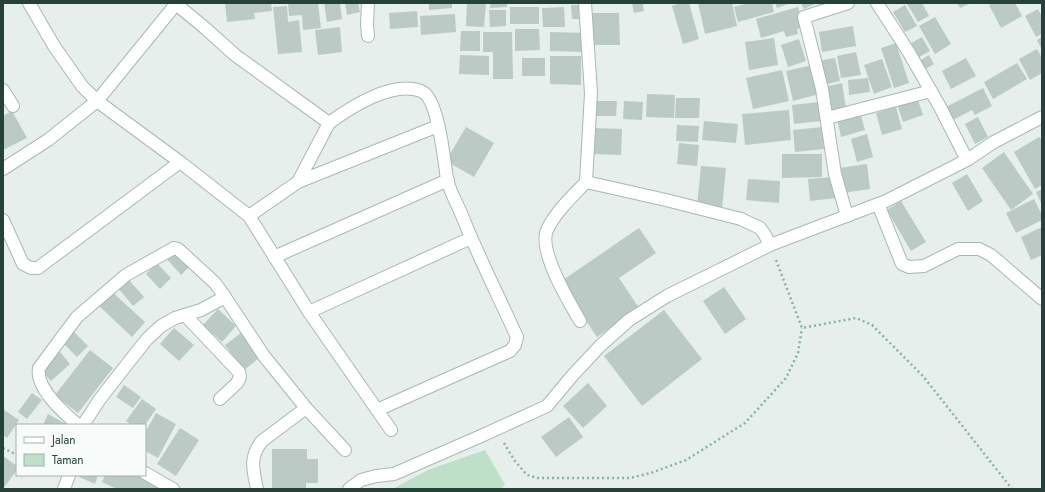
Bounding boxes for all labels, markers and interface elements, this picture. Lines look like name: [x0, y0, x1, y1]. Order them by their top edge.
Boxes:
legend: [16, 424, 146, 476]
text: Jalan: [50, 431, 75, 449]
text: Taman: [52, 451, 84, 469]

